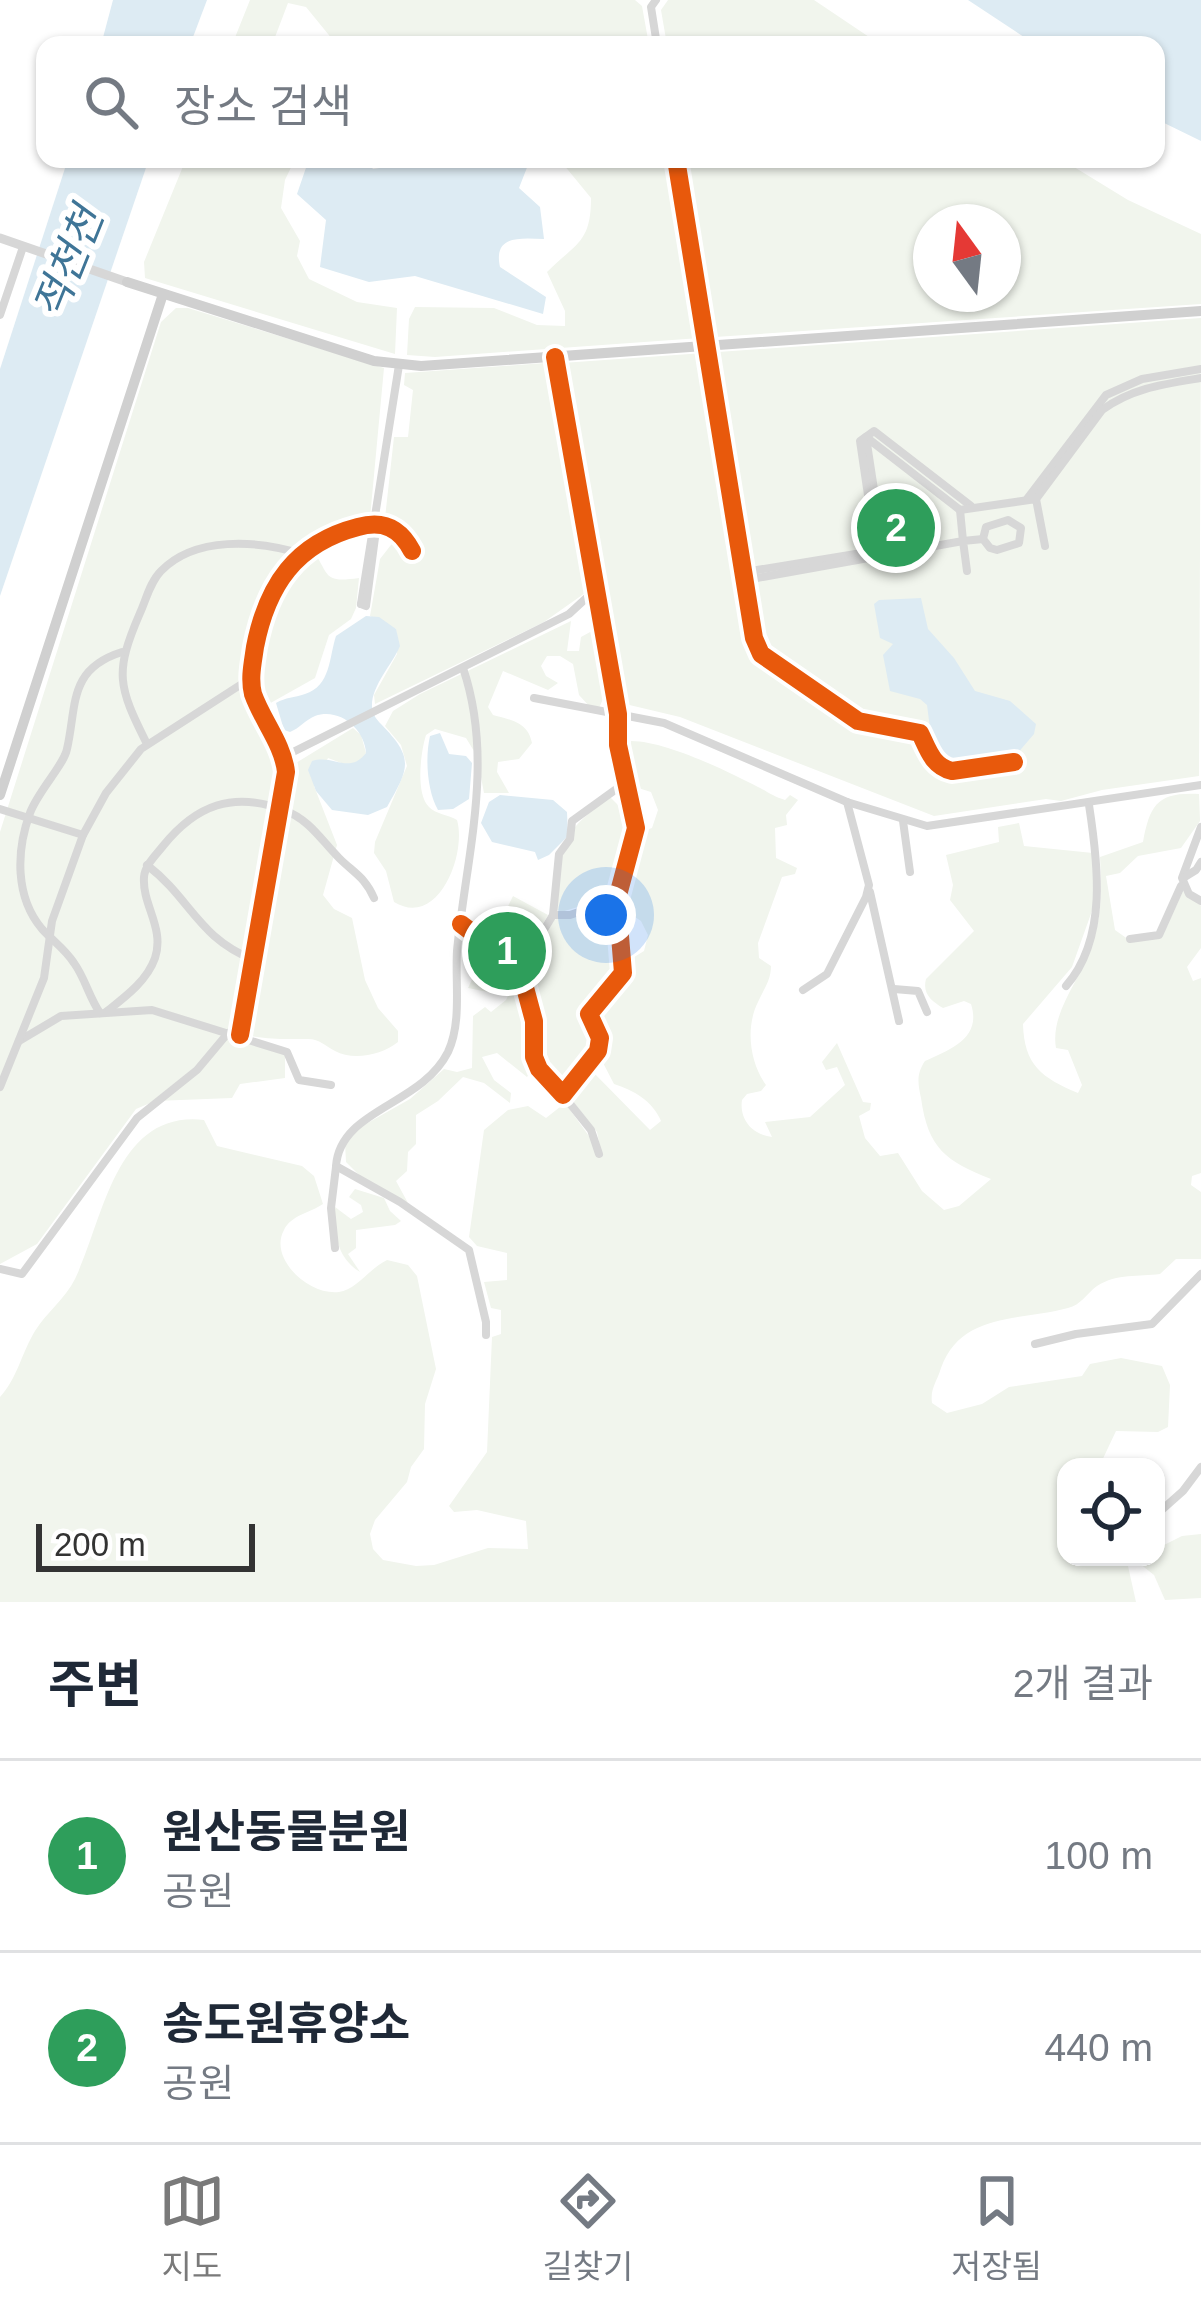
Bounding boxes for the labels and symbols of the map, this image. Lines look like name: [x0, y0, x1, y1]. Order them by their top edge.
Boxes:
water label: 적천천: [25, 197, 114, 326]
north arrow: [913, 204, 1021, 312]
pin: 2: [857, 483, 935, 573]
your location: [576, 885, 636, 945]
pin: 1: [468, 906, 546, 996]
scale bar: [36, 1518, 255, 1571]

